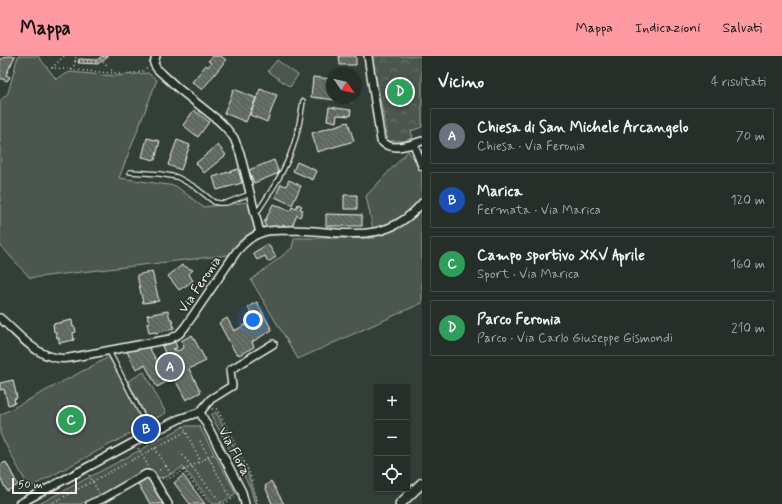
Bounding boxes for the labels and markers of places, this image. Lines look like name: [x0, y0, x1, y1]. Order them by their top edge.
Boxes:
pin: D: [387, 77, 413, 107]
pin: A: [157, 352, 183, 382]
pin: C: [58, 405, 84, 435]
pin: B: [133, 414, 159, 444]

